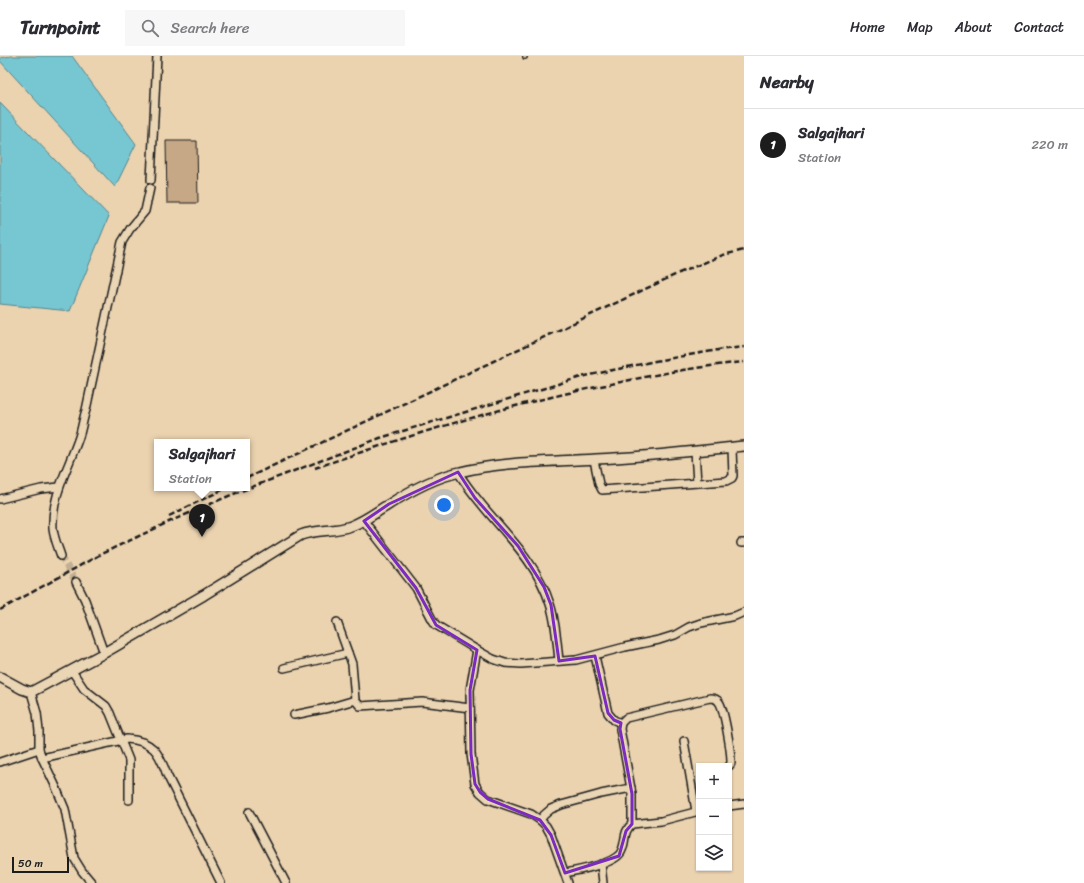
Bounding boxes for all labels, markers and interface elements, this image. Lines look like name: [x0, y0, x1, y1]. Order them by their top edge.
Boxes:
search box: [125, 10, 405, 46]
text: Turnpoint: [20, 11, 101, 44]
text: Search here: [171, 15, 250, 41]
text: Home: [850, 15, 885, 40]
text: Map: [907, 15, 933, 40]
text: About: [955, 15, 992, 40]
text: Contact: [1014, 15, 1064, 40]
icon: search: [139, 17, 161, 39]
text: Nearby: [760, 67, 814, 97]
text: Salgajhari: [798, 120, 864, 146]
text: 1: [770, 133, 776, 156]
text: 220 m: [1031, 133, 1068, 156]
text: Station: [798, 146, 841, 169]
popup: [154, 439, 250, 491]
text: Salgajhari: [169, 441, 235, 467]
text: Station: [169, 467, 212, 490]
your location: [434, 495, 454, 515]
pin: 1: [189, 504, 215, 537]
map controls: [696, 763, 732, 871]
button: +: [696, 763, 732, 799]
button: −: [696, 799, 732, 835]
button: layers: [696, 835, 732, 871]
text: 50 m: [18, 854, 43, 873]
scale bar: [12, 855, 69, 874]

